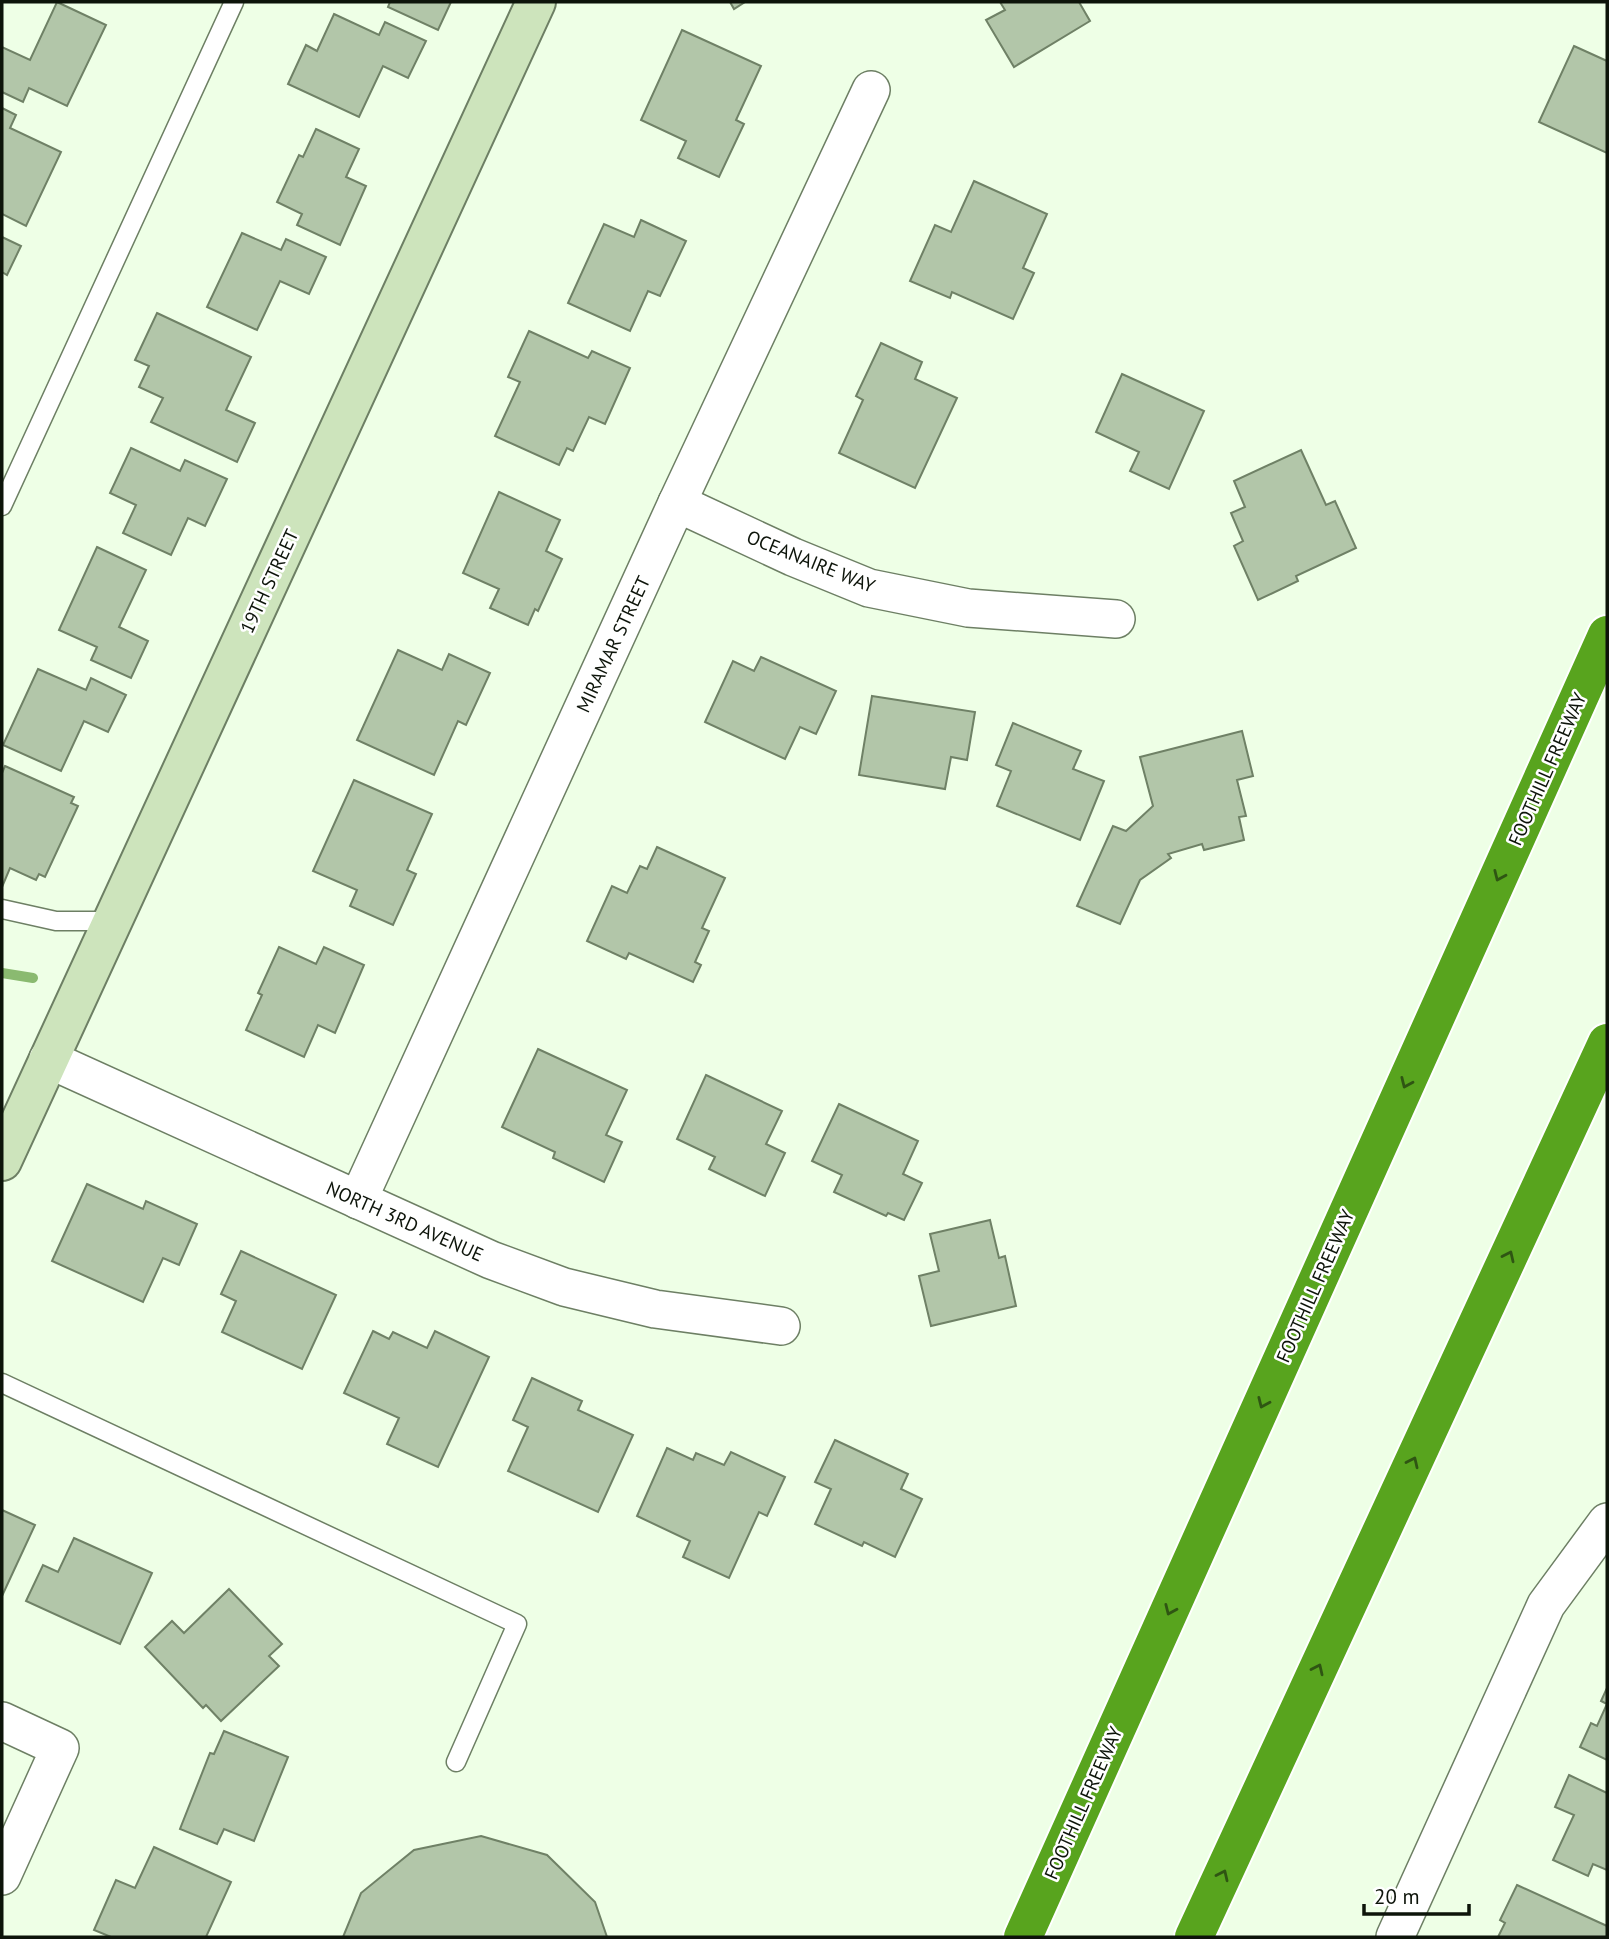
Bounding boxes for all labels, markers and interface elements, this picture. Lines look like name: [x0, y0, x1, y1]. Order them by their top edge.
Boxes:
street label: OCEANAIRE WAY: [743, 524, 879, 598]
street label: 19TH STREET: [234, 525, 304, 637]
street label: MIRAMAR STREET: [571, 572, 655, 716]
street label: FOOTHILL FREEWAY: [1503, 688, 1592, 849]
one-way arrow: [1493, 869, 1507, 881]
one-way arrow: [1400, 1076, 1414, 1089]
street label: NORTH 3RD AVENUE: [323, 1176, 487, 1266]
street label: FOOTHILL FREEWAY: [1271, 1205, 1360, 1366]
one-way arrow: [1501, 1251, 1515, 1263]
one-way arrow: [1257, 1396, 1271, 1408]
one-way arrow: [1405, 1457, 1419, 1469]
one-way arrow: [1164, 1603, 1178, 1615]
one-way arrow: [1310, 1664, 1324, 1676]
street label: FOOTHILL FREEWAY: [1039, 1722, 1128, 1883]
one-way arrow: [1215, 1870, 1229, 1882]
scale bar: [1364, 1872, 1469, 1916]
text: 20 m: [1374, 1883, 1420, 1910]

